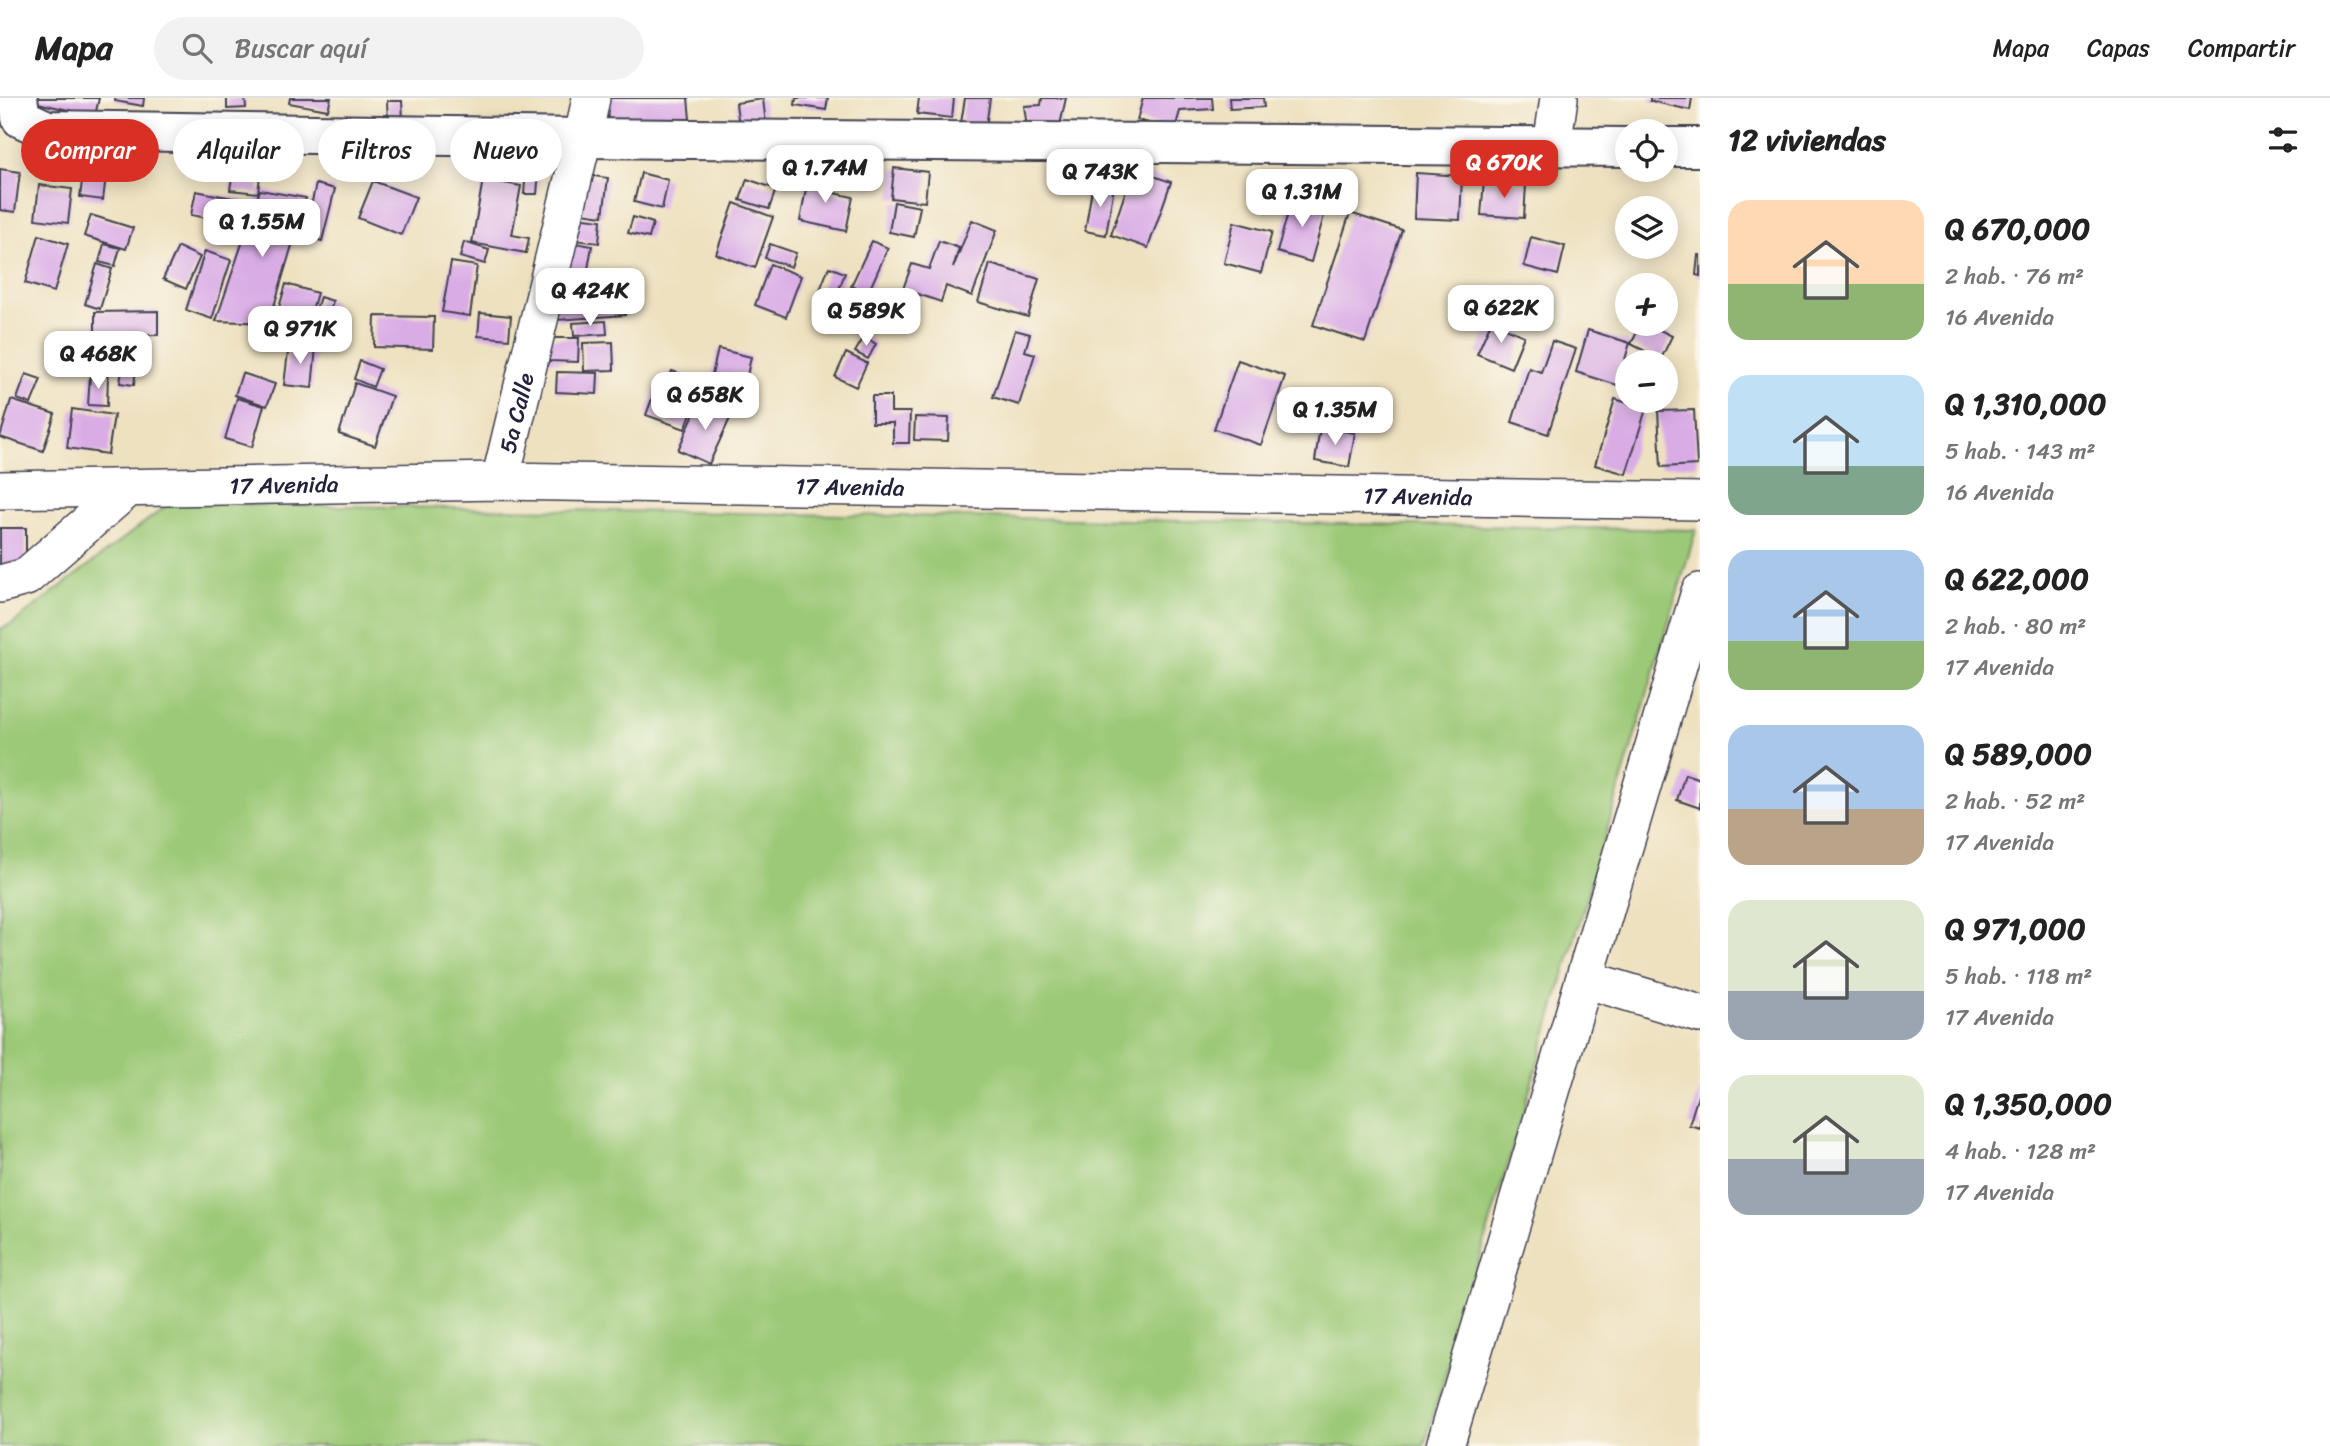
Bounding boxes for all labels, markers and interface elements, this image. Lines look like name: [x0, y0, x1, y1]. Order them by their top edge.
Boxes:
search box: [154, 17, 644, 80]
text: Mapa: [35, 19, 112, 77]
text: Buscar aquí: [234, 25, 367, 71]
text: Mapa: [1993, 27, 2049, 69]
text: Capas: [2087, 27, 2150, 69]
text: Compartir: [2188, 27, 2295, 69]
icon: search: [178, 29, 216, 67]
text: 12 viviendas: [1728, 113, 1886, 167]
chip: Comprar: [21, 119, 159, 182]
chip: Alquilar: [173, 119, 304, 182]
chip: Filtros: [318, 119, 436, 182]
chip: Nuevo: [450, 119, 562, 182]
map controls: [1615, 119, 1678, 413]
button: locate: [1615, 119, 1678, 182]
icon: filters: [2264, 121, 2302, 159]
pin: Q 670K: [1447, 140, 1561, 200]
text: Q 670K: [1466, 142, 1542, 183]
pin: Q 1.74M: [760, 146, 890, 205]
text: Q 1.74M: [783, 147, 867, 188]
pin: Q 743K: [1043, 150, 1157, 209]
text: Q 743K: [1062, 151, 1138, 192]
pin: Q 1.31M: [1237, 170, 1367, 229]
text: Q 1.31M: [1262, 171, 1342, 212]
button: layers: [1615, 196, 1678, 259]
pin: Q 1.55M: [197, 200, 327, 259]
text: Q 1.55M: [219, 201, 305, 242]
text: Q 670,000: [1945, 202, 2090, 256]
icon: home: [1784, 228, 1868, 312]
text: 2 hab. · 76 m²: [1945, 256, 2084, 297]
pin: Q 424K: [533, 268, 647, 328]
text: Q 424K: [552, 270, 628, 311]
button: +: [1615, 273, 1678, 336]
pin: Q 622K: [1444, 286, 1558, 345]
text: Q 622K: [1464, 287, 1538, 328]
pin: Q 589K: [809, 288, 923, 348]
text: Q 589K: [828, 290, 904, 331]
text: 16 Avenida: [1945, 297, 2054, 338]
pin: Q 971K: [243, 306, 357, 366]
text: Q 971K: [264, 308, 336, 349]
pin: Q 468K: [41, 331, 155, 391]
text: Q 468K: [60, 333, 136, 374]
button: −: [1615, 350, 1678, 413]
street label: 5a Calle: [487, 368, 546, 457]
pin: Q 658K: [648, 372, 762, 432]
text: Q 658K: [667, 374, 743, 415]
text: Q 1,310,000: [1945, 377, 2106, 431]
pin: Q 1.35M: [1270, 388, 1400, 447]
text: Q 1.35M: [1293, 389, 1377, 430]
icon: home: [1784, 403, 1868, 487]
text: 5 hab. · 143 m²: [1945, 431, 2096, 472]
street label: 17 Avenida: [229, 463, 339, 506]
street label: 17 Avenida: [795, 465, 905, 508]
text: 16 Avenida: [1945, 472, 2054, 513]
street label: 17 Avenida: [1363, 475, 1473, 518]
text: Q 622,000: [1945, 552, 2089, 606]
icon: home: [1784, 578, 1868, 662]
text: 2 hab. · 80 m²: [1945, 606, 2086, 647]
text: 17 Avenida: [1945, 647, 2054, 688]
text: Q 589,000: [1945, 727, 2092, 781]
icon: home: [1784, 753, 1868, 837]
text: 2 hab. · 52 m²: [1945, 781, 2085, 822]
text: 17 Avenida: [1945, 822, 2054, 863]
text: Q 971,000: [1945, 902, 2086, 956]
icon: home: [1784, 928, 1868, 1012]
text: 5 hab. · 118 m²: [1945, 956, 2092, 997]
text: 17 Avenida: [1945, 997, 2054, 1038]
text: Q 1,350,000: [1945, 1077, 2112, 1131]
icon: home: [1784, 1103, 1868, 1187]
text: 4 hab. · 128 m²: [1945, 1131, 2096, 1172]
text: 17 Avenida: [1945, 1172, 2054, 1213]

